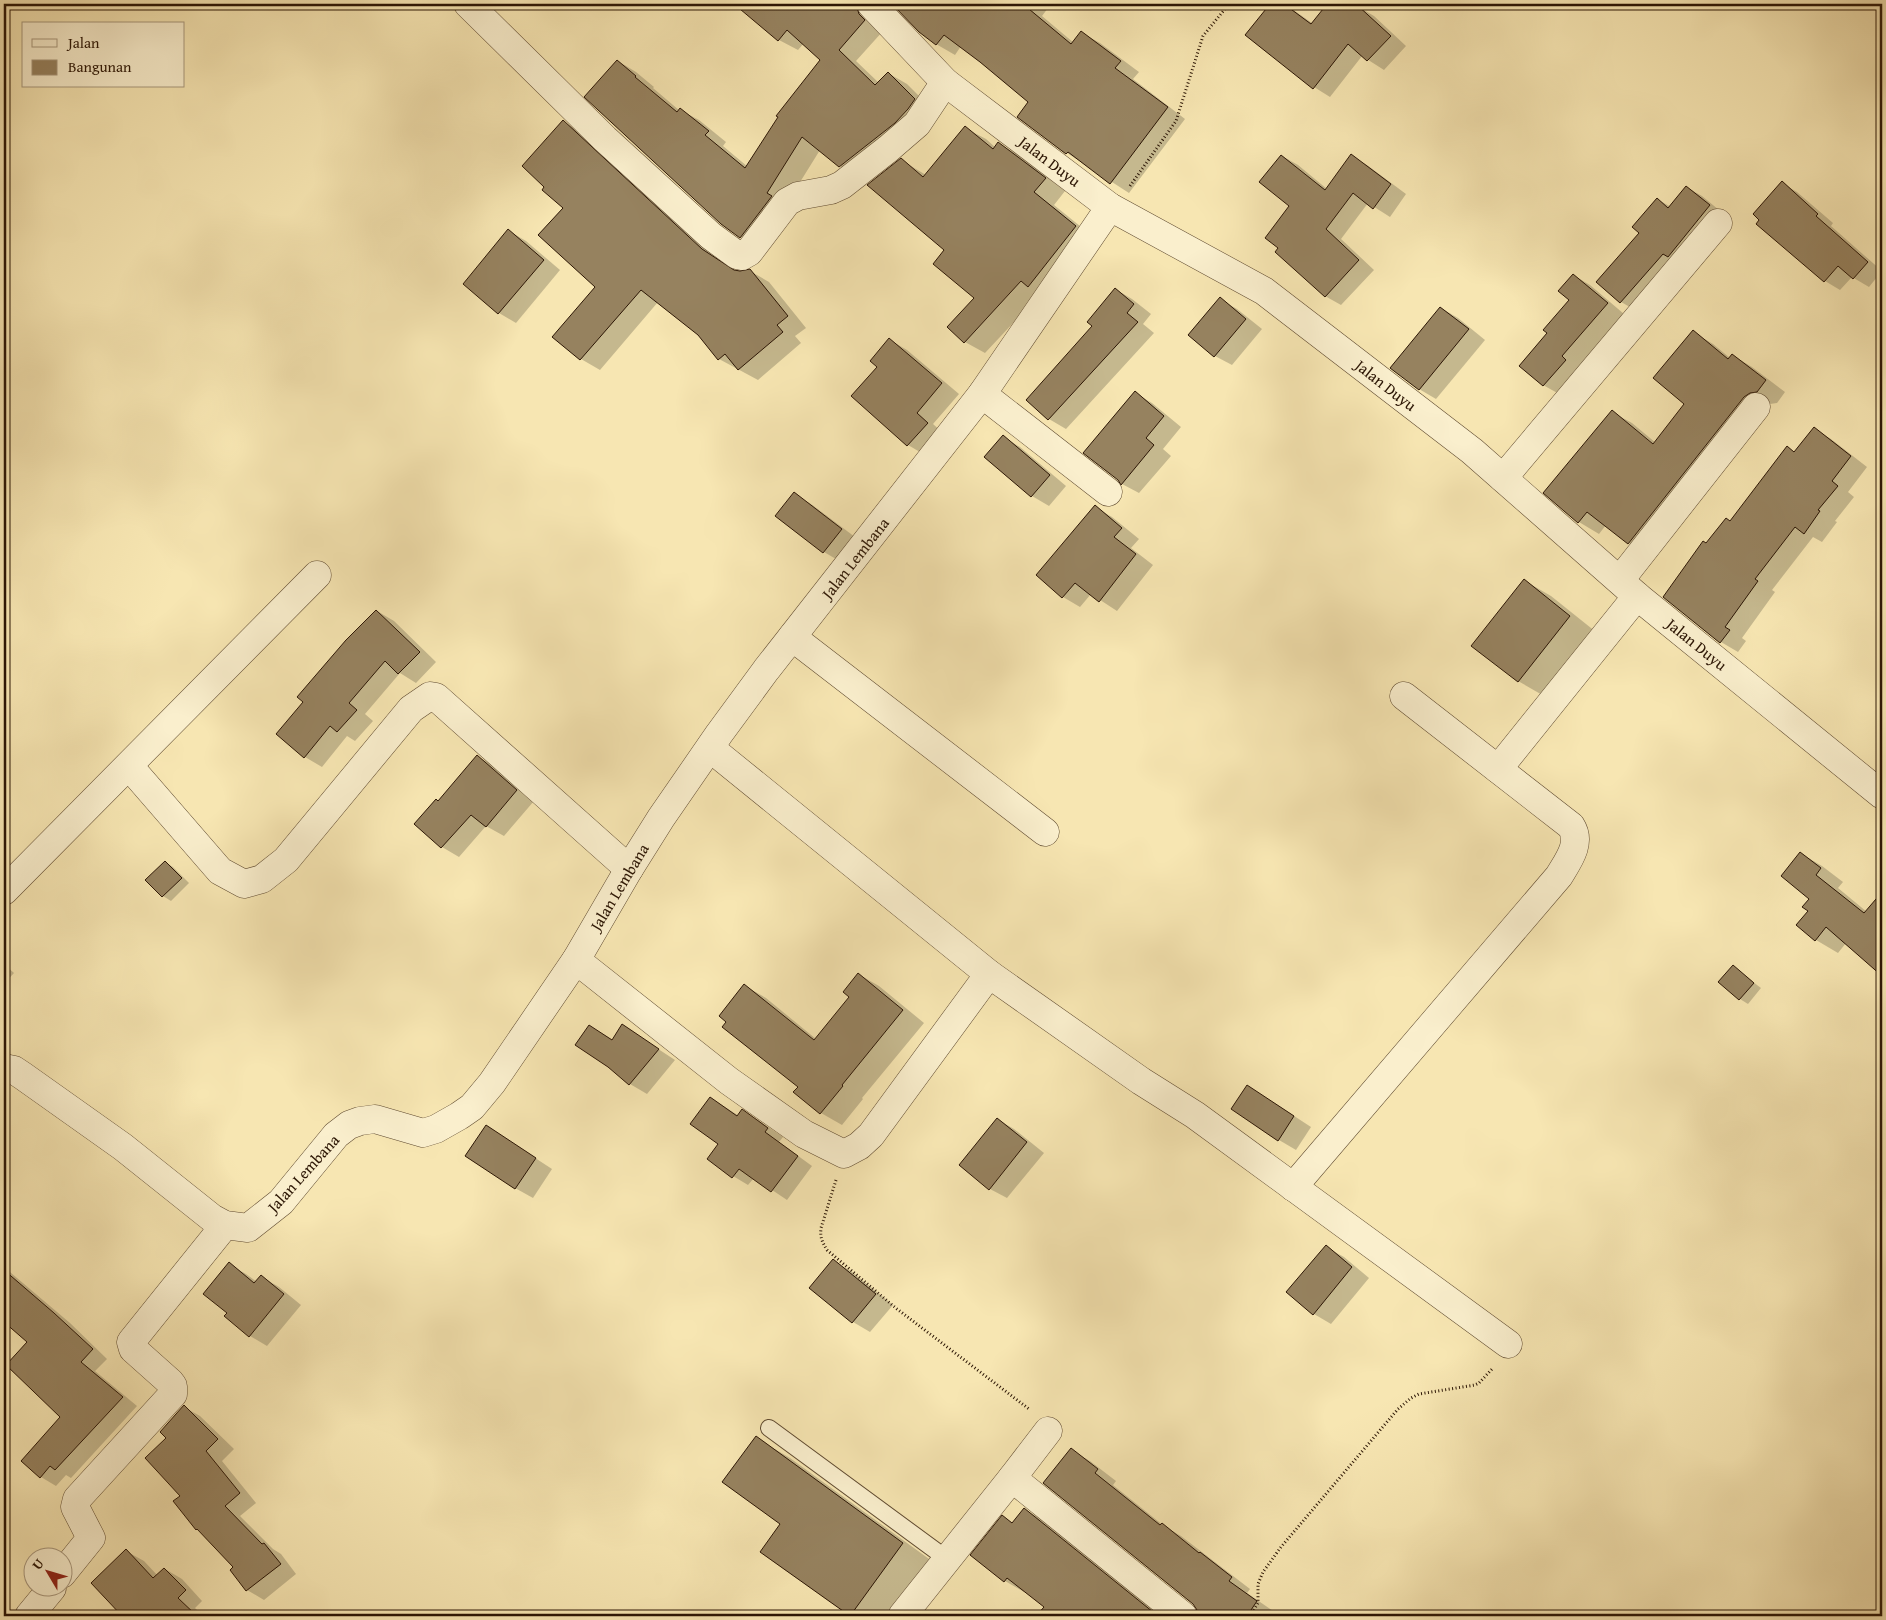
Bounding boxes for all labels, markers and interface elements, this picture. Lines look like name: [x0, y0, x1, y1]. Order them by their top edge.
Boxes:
legend: [22, 22, 185, 88]
text: Jalan: [66, 32, 100, 53]
text: Bangunan: [68, 56, 132, 77]
street label: Jalan Duyu: [1012, 128, 1086, 193]
street label: Jalan Duyu: [1349, 352, 1422, 417]
street label: Jalan Lembana: [814, 512, 895, 606]
street label: Jalan Duyu: [1660, 611, 1733, 676]
street label: Jalan Lembana: [582, 838, 655, 937]
street label: Jalan Lembana: [260, 1128, 345, 1219]
north arrow: [22, 1548, 72, 1598]
text: U: [27, 1554, 49, 1574]

